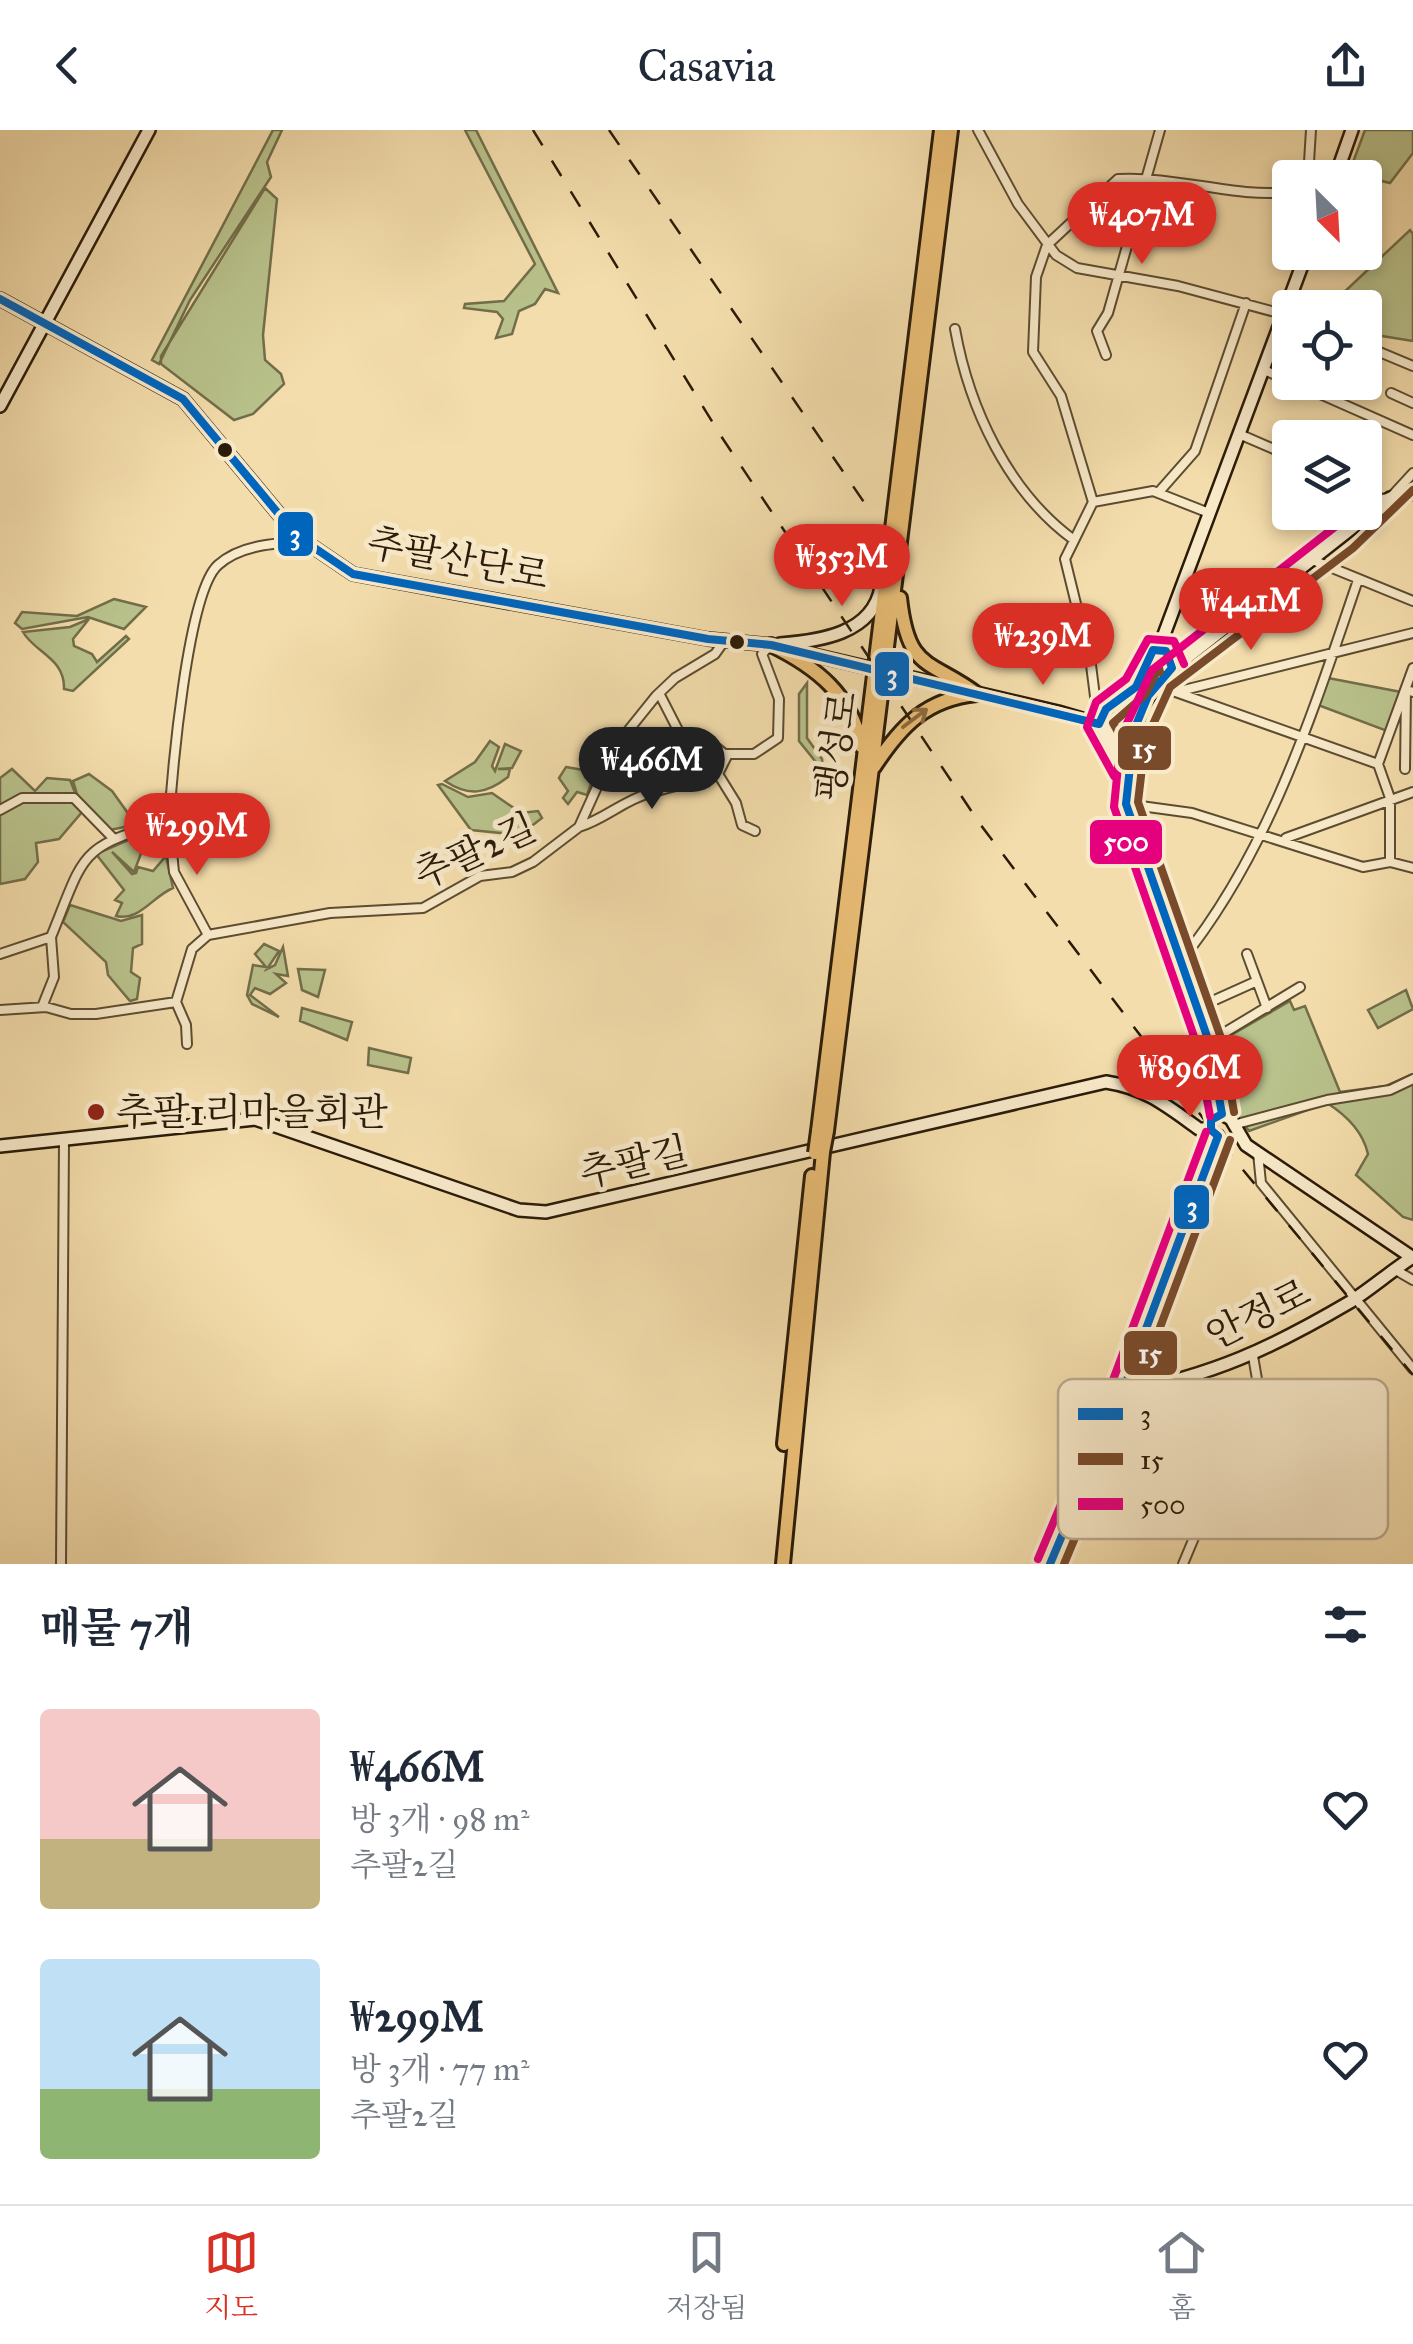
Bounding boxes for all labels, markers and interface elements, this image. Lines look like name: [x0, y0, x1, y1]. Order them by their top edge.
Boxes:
icon: back: [40, 38, 95, 93]
text: Casavia: [638, 38, 775, 93]
icon: share: [1318, 38, 1373, 93]
north arrow: [1272, 160, 1382, 270]
map controls: [1272, 160, 1382, 530]
pin: ₩407M: [1072, 182, 1212, 267]
text: ₩407M: [1089, 195, 1195, 234]
button: locate: [1272, 290, 1382, 400]
button: layers: [1272, 420, 1382, 530]
unlabelled marker: [215, 440, 235, 460]
line badge: 3: [276, 510, 315, 558]
text: 3: [289, 517, 301, 552]
street label: 추팔산단로: [364, 519, 552, 599]
pin: ₩353M: [772, 524, 912, 609]
text: ₩353M: [796, 537, 888, 576]
pin: ₩441M: [1181, 568, 1321, 653]
text: ₩441M: [1201, 581, 1301, 620]
pin: ₩239M: [973, 603, 1113, 688]
text: ₩239M: [994, 616, 1092, 655]
unlabelled marker: [727, 632, 747, 652]
line badge: 3: [873, 650, 911, 698]
text: 3: [886, 657, 898, 692]
street label: 팽성로: [806, 688, 866, 804]
one-way arrow: [901, 707, 928, 728]
line badge: 15: [1116, 724, 1173, 772]
pin: ₩466M: [582, 727, 722, 812]
text: 15: [1132, 731, 1156, 766]
text: ₩466M: [601, 740, 703, 779]
pin: ₩299M: [127, 793, 267, 878]
street label: 추팔2길: [407, 804, 543, 898]
text: ₩299M: [146, 806, 248, 845]
line badge: 500: [1088, 818, 1164, 866]
text: 500: [1103, 824, 1149, 859]
pin: ₩896M: [1120, 1035, 1260, 1120]
text: ₩896M: [1139, 1048, 1241, 1087]
place label: 추팔1리마을회관: [116, 1089, 388, 1135]
marker: 추팔1리마을회관: [85, 1101, 107, 1123]
street label: 추팔길: [575, 1127, 693, 1197]
line badge: 3: [1172, 1183, 1211, 1231]
text: 3: [1186, 1189, 1198, 1224]
street label: 안정로: [1198, 1269, 1318, 1359]
line badge: 15: [1122, 1329, 1179, 1377]
text: 15: [1138, 1336, 1162, 1371]
legend: [1058, 1379, 1388, 1539]
text: 3: [1140, 1397, 1151, 1432]
text: 15: [1140, 1442, 1164, 1477]
text: 500: [1140, 1487, 1186, 1522]
icon: filters: [1318, 1597, 1373, 1652]
text: 매물 7개: [40, 1602, 193, 1654]
text: ₩466M: [350, 1741, 485, 1793]
icon: home: [120, 1749, 240, 1869]
icon: heart: [1318, 1782, 1373, 1837]
text: 방 3개 · 98 m²: [350, 1800, 530, 1839]
text: 추팔2길: [350, 1846, 459, 1885]
text: ₩299M: [350, 1991, 484, 2043]
icon: home: [120, 1999, 240, 2119]
icon: heart: [1318, 2032, 1373, 2087]
text: 방 3개 · 77 m²: [350, 2050, 530, 2089]
text: 추팔2길: [350, 2096, 459, 2135]
tab: 지도: [204, 2225, 259, 2325]
tab: 저장됨: [666, 2225, 747, 2325]
tab: 홈: [1154, 2225, 1209, 2325]

